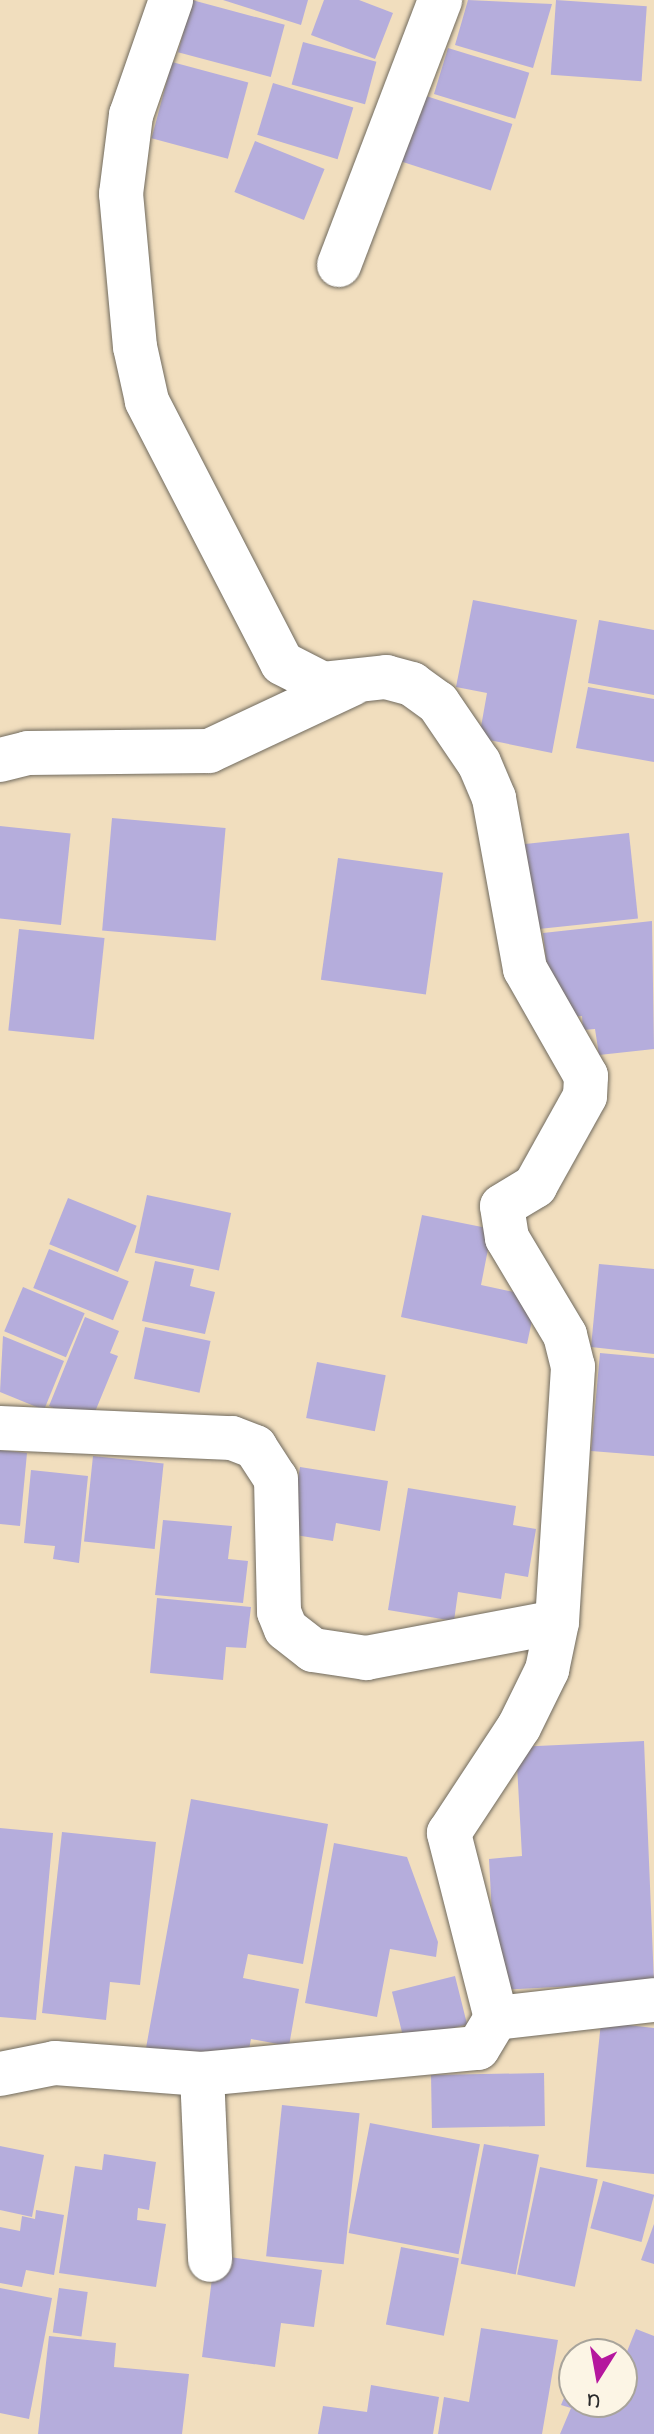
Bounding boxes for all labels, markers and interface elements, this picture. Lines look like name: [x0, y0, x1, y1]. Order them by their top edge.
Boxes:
north arrow: [558, 2338, 638, 2418]
text: U: [584, 2383, 604, 2417]

